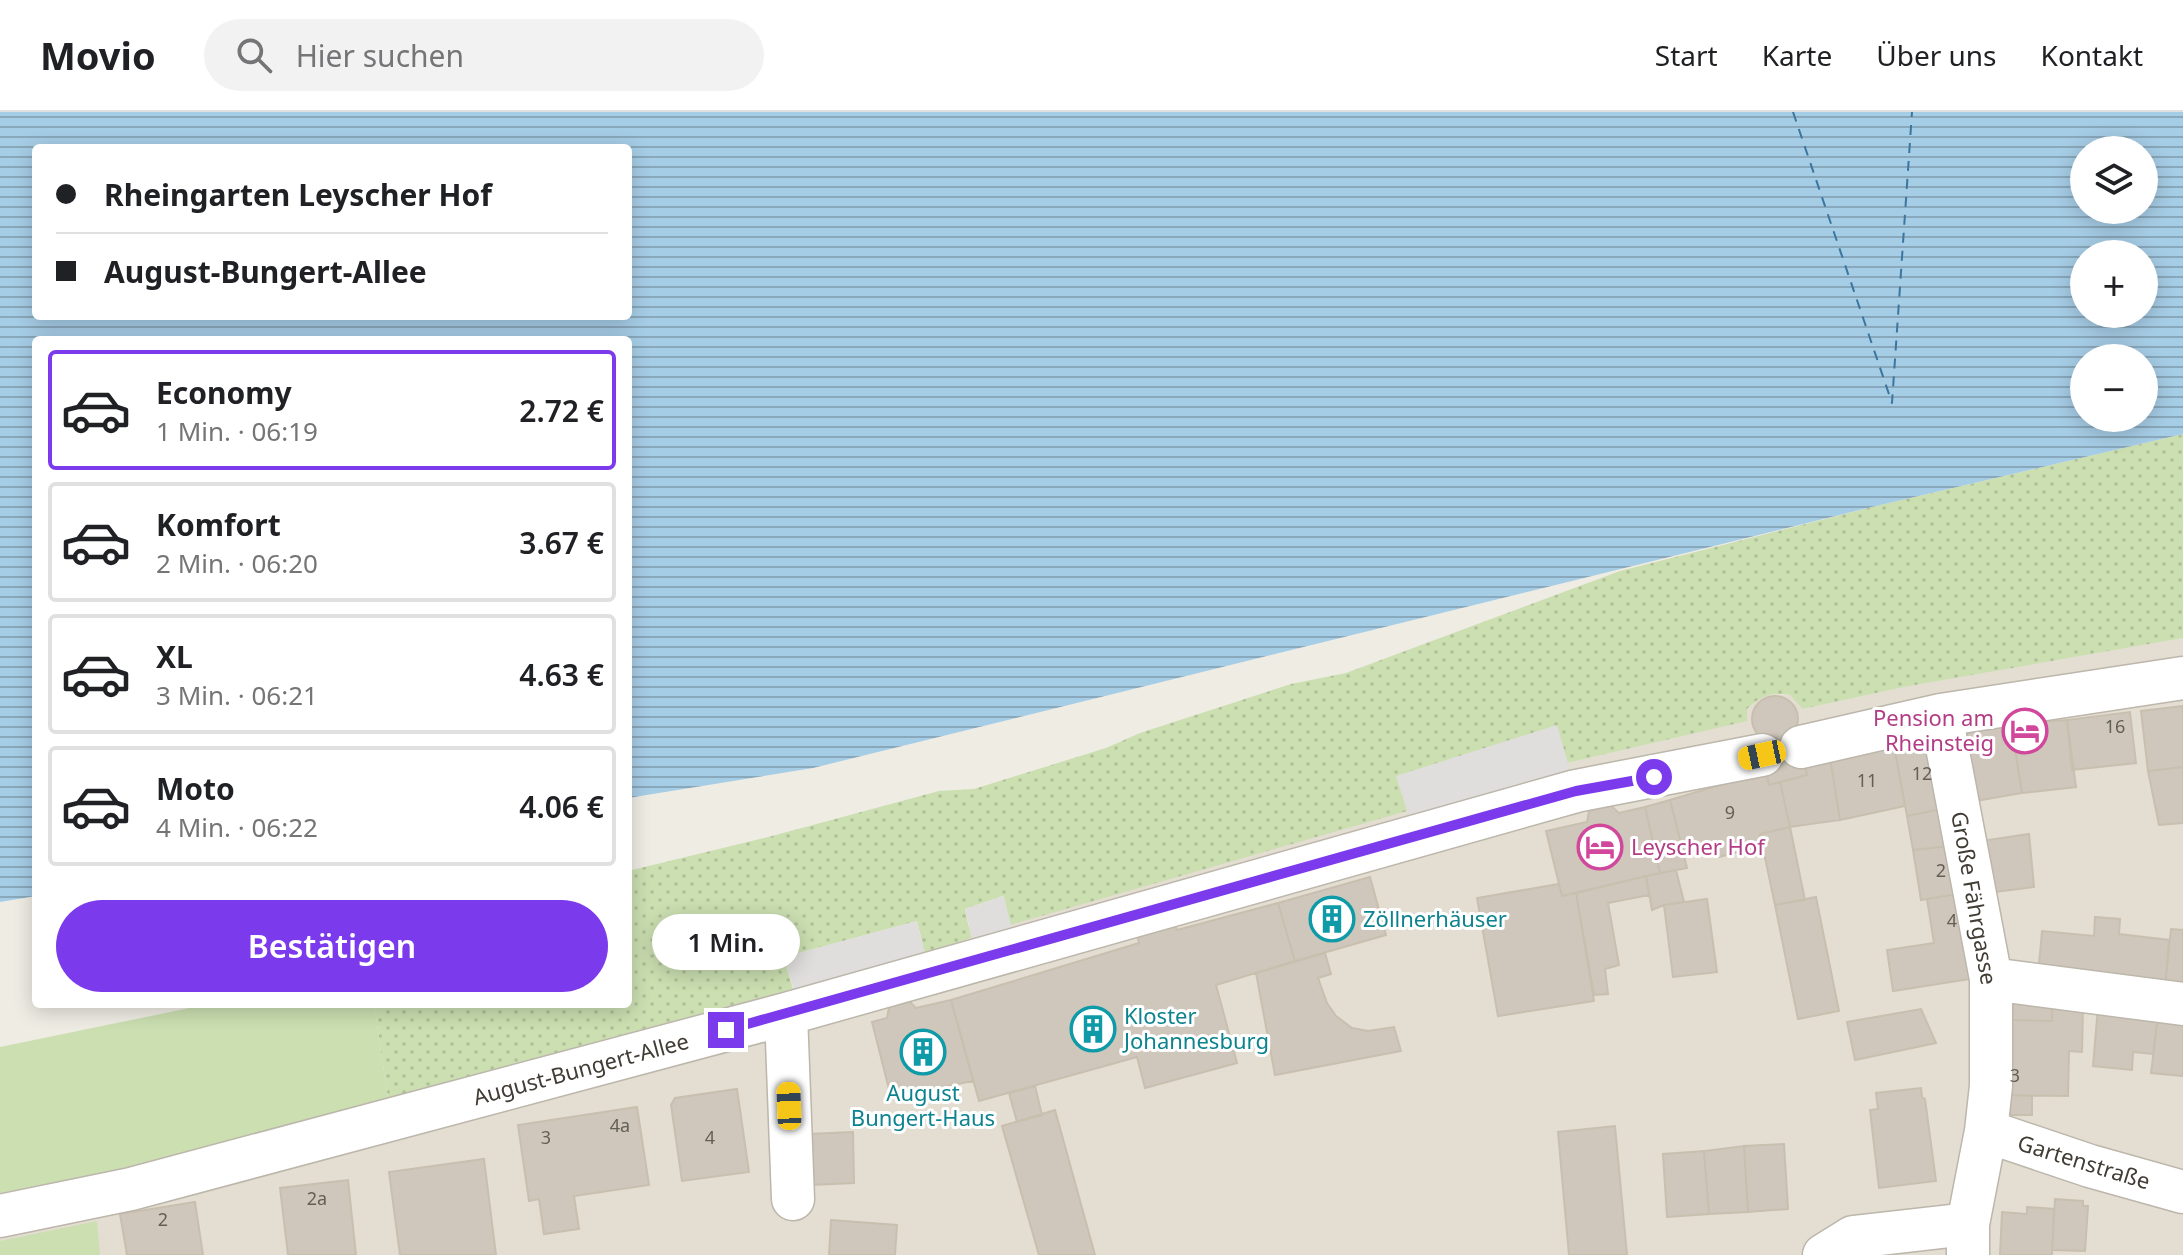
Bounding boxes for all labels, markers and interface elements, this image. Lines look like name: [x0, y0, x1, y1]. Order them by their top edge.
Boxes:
search box: [204, 19, 764, 91]
text: Movio: [40, 29, 156, 81]
icon: search: [232, 33, 276, 77]
text: Hier suchen: [296, 35, 464, 76]
text: Start: [1655, 36, 1718, 74]
text: Karte: [1762, 36, 1832, 74]
text: Über uns: [1876, 36, 1997, 74]
text: Kontakt: [2041, 36, 2143, 74]
map controls: [2070, 136, 2158, 432]
button: layers: [2070, 136, 2158, 224]
text: Rheingarten Leyscher Hof: [104, 174, 492, 215]
button: +: [2070, 240, 2158, 328]
text: August-Bungert-Allee: [104, 251, 427, 292]
button: −: [2070, 344, 2158, 432]
text: Economy: [156, 372, 292, 413]
icon: car: [60, 374, 132, 446]
text: 2.72 €: [519, 390, 604, 431]
text: 1 Min. · 06:19: [156, 413, 318, 449]
text: Komfort: [156, 504, 281, 545]
icon: car: [60, 506, 132, 578]
text: 3.67 €: [519, 522, 604, 563]
text: 2 Min. · 06:20: [156, 545, 318, 581]
text: XL: [156, 636, 193, 677]
icon: car: [60, 638, 132, 710]
text: 4.63 €: [519, 654, 604, 695]
text: 3 Min. · 06:21: [156, 677, 318, 713]
place label: Pension am Rheinsteig: [1873, 702, 1994, 757]
hotel icon: Pension am Rheinsteig: [2001, 707, 2049, 755]
house number: 16: [2105, 714, 2125, 738]
car: [1736, 738, 1788, 772]
route start: [1636, 759, 1672, 795]
house number: 12: [1912, 761, 1932, 785]
text: Moto: [156, 768, 235, 809]
house number: 11: [1857, 768, 1877, 792]
icon: car: [60, 770, 132, 842]
text: 4.06 €: [519, 786, 604, 827]
house number: 9: [1725, 800, 1735, 824]
text: 4 Min. · 06:22: [156, 809, 318, 845]
street label: Große Fährgasse: [1945, 809, 2005, 987]
hotel icon: Leyscher Hof: [1576, 823, 1624, 871]
place label: Leyscher Hof: [1631, 831, 1766, 861]
house number: 2: [1936, 858, 1946, 882]
building icon: Zöllnerhäuser: [1308, 895, 1356, 943]
button: Bestätigen: [56, 900, 608, 992]
place label: Zöllnerhäuser: [1363, 903, 1507, 933]
house number: 4: [1947, 908, 1957, 932]
callout: 1 Min.: [652, 914, 800, 970]
text: 1 Min.: [688, 924, 764, 960]
place label: Kloster Johannesburg: [1122, 1000, 1269, 1055]
building icon: Kloster Johannesburg: [1069, 1005, 1117, 1053]
route end: [708, 1012, 744, 1048]
street label: August-Bungert-Allee: [470, 1025, 692, 1111]
building icon: August Bungert-Haus: [899, 1028, 947, 1076]
house number: 3: [2010, 1063, 2020, 1087]
place label: August Bungert-Haus: [851, 1077, 995, 1132]
car: [776, 1082, 802, 1130]
house number: 4a: [610, 1113, 630, 1137]
house number: 3: [541, 1125, 551, 1149]
house number: 4: [705, 1125, 715, 1149]
street label: Gartenstraße: [2014, 1127, 2154, 1195]
house number: 2a: [307, 1186, 327, 1210]
house number: 2: [158, 1207, 168, 1231]

